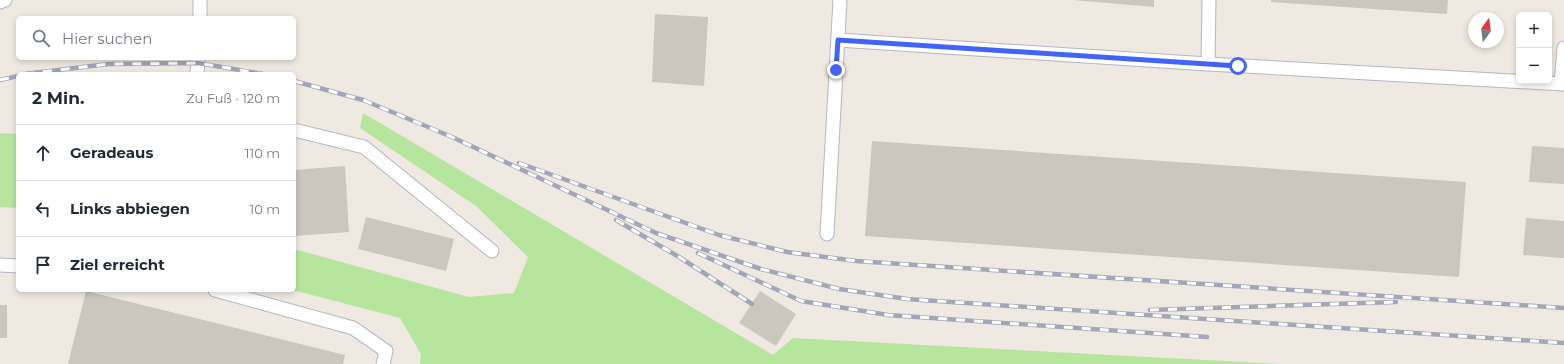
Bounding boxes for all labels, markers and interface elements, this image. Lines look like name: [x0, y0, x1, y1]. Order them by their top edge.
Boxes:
north arrow: [1468, 12, 1504, 48]
map controls: [1516, 12, 1552, 84]
button: +: [1516, 12, 1552, 48]
search box: [16, 16, 296, 60]
icon: search: [30, 27, 52, 49]
text: Hier suchen: [62, 29, 152, 48]
button: −: [1516, 48, 1552, 84]
route start: [1229, 57, 1247, 75]
route end: [827, 61, 845, 79]
text: 2 Min.: [32, 88, 84, 108]
text: Zu Fuß · 120 m: [186, 90, 280, 106]
icon: ahead: [32, 142, 54, 164]
text: Geradeaus: [70, 143, 153, 162]
text: 110 m: [245, 145, 280, 161]
icon: left: [32, 198, 54, 220]
text: Links abbiegen: [70, 199, 190, 218]
text: 10 m: [250, 201, 280, 217]
icon: arrive: [32, 254, 54, 276]
text: Ziel erreicht: [70, 255, 165, 274]

